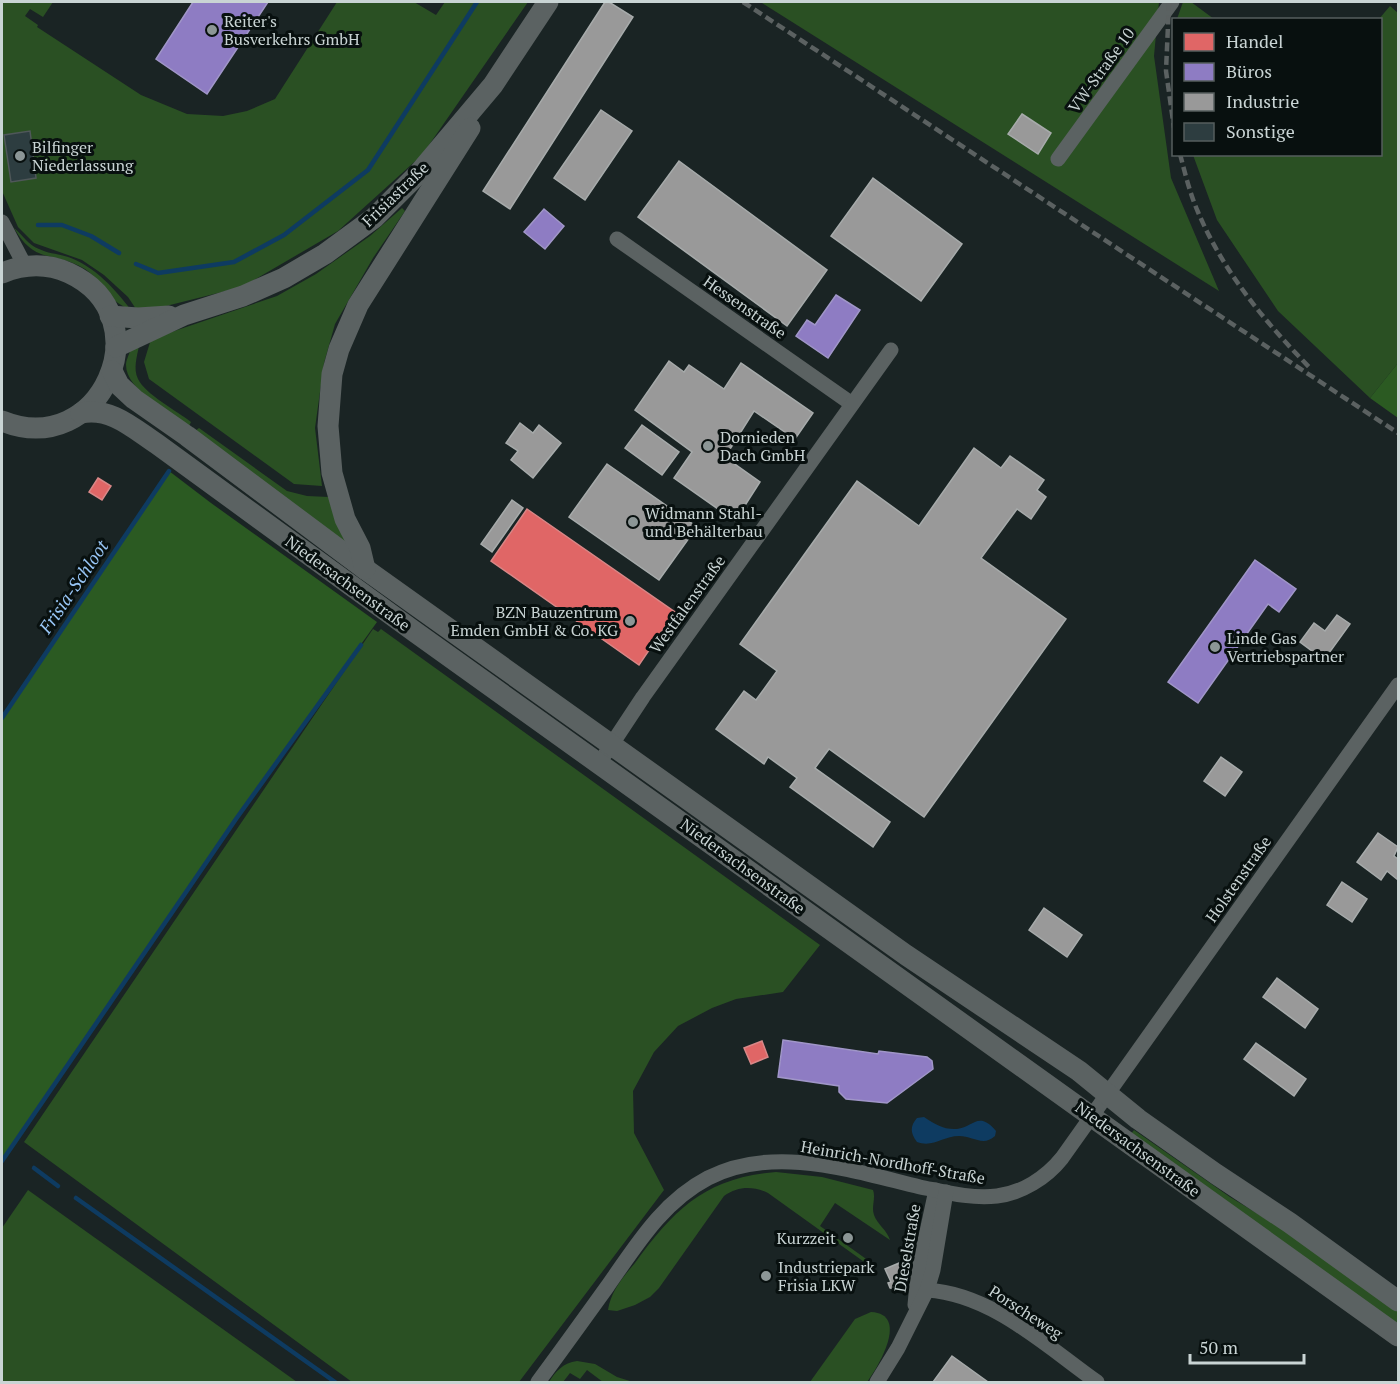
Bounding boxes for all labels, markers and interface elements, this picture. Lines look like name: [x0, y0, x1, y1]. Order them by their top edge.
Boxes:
place label: Reiter's Busverkehrs GmbH: [224, 10, 360, 50]
legend: [1172, 18, 1382, 156]
marker: Reiter's Busverkehrs GmbH: [205, 23, 219, 37]
street label: VW-Straße 10: [1063, 23, 1139, 117]
text: Handel: [1226, 29, 1283, 53]
text: Büros: [1226, 59, 1272, 83]
text: Industrie: [1226, 89, 1299, 113]
text: Sonstige: [1226, 119, 1295, 143]
place label: Bilfinger Niederlassung: [32, 136, 134, 176]
marker: Bilfinger Niederlassung: [13, 149, 27, 163]
street label: Frisiastraße: [357, 157, 433, 231]
street label: Hessenstraße: [699, 270, 791, 344]
place label: Dornieden Dach GmbH: [720, 426, 806, 466]
marker: Dornieden Dach GmbH: [701, 439, 715, 453]
place label: Widmann Stahl- und Behälterbau: [645, 502, 763, 542]
marker: Widmann Stahl- und Behälterbau: [626, 515, 640, 529]
street label: Niedersachsenstraße: [281, 530, 415, 636]
water label: Frisia-Schloot: [33, 534, 114, 639]
street label: Westfalenstraße: [644, 551, 730, 657]
place label: BZN Bauzentrum Emden GmbH & Co. KG: [450, 601, 618, 641]
marker: BZN Bauzentrum Emden GmbH & Co. KG: [623, 614, 637, 628]
place label: Linde Gas Vertriebspartner: [1227, 627, 1345, 667]
marker: Linde Gas Vertriebspartner: [1208, 640, 1222, 654]
street label: Niedersachsenstraße: [676, 813, 810, 919]
street label: Holstenstraße: [1200, 831, 1276, 927]
street label: Niedersachsenstraße: [1071, 1096, 1205, 1202]
street label: Heinrich-Nordhoff-Straße: [799, 1135, 987, 1189]
street label: Dieselstraße: [888, 1202, 926, 1294]
place label: Kurzzeit: [776, 1227, 836, 1249]
marker: Kurzzeit: [841, 1231, 855, 1245]
place label: Industriepark Frisia LKW: [778, 1256, 875, 1296]
marker: Industriepark Frisia LKW: [759, 1269, 773, 1283]
street label: Porscheweg: [985, 1280, 1068, 1344]
scale bar: [1190, 1327, 1304, 1365]
text: 50 m: [1199, 1335, 1239, 1359]

